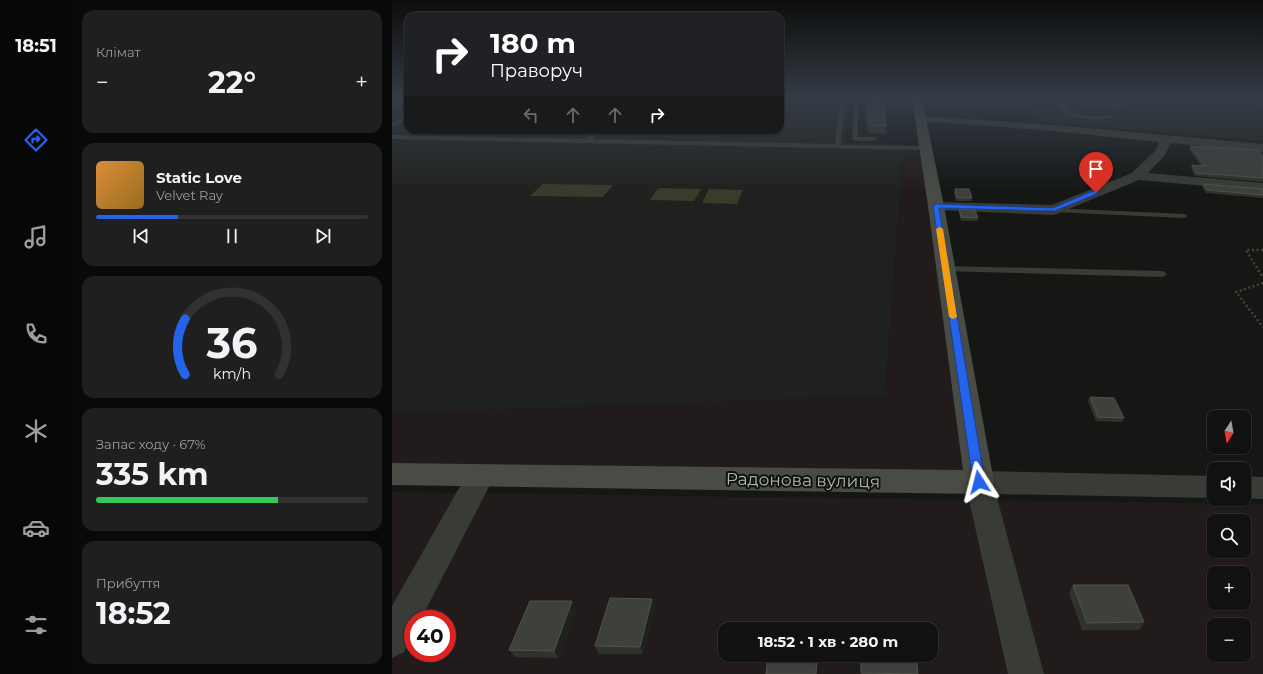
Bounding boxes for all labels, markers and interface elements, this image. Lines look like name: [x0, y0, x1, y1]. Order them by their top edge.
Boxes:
text: 180 m: [490, 26, 576, 60]
icon: right: [424, 28, 476, 80]
text: 18:51: [15, 35, 57, 57]
text: Клімат: [96, 44, 141, 60]
text: Праворуч: [490, 60, 583, 82]
text: 22°: [208, 64, 256, 101]
text: −: [96, 69, 109, 96]
text: +: [355, 69, 368, 96]
icon: left: [520, 104, 542, 126]
icon: ahead: [562, 104, 584, 126]
icon: ahead: [604, 104, 626, 126]
icon: right: [646, 104, 668, 126]
icon: directions: [22, 126, 50, 154]
pin: [1079, 152, 1113, 193]
icon: arrive: [1085, 158, 1107, 180]
text: Static Love: [156, 168, 242, 187]
text: Velvet Ray: [156, 187, 223, 203]
icon: music: [22, 223, 50, 251]
icon: previous: [130, 225, 152, 247]
icon: pause: [221, 225, 243, 247]
icon: next: [312, 225, 334, 247]
text: 36: [205, 318, 258, 368]
icon: phone: [22, 320, 50, 348]
text: km/h: [213, 365, 251, 383]
north arrow: [1207, 410, 1251, 454]
map controls: [1207, 410, 1251, 662]
icon: climate: [22, 417, 50, 445]
text: Запас ходу · 67%: [96, 436, 206, 452]
text: 335 km: [96, 456, 208, 493]
position arrow: [958, 461, 1000, 503]
button: sound: [1207, 462, 1251, 506]
street label: Радонова вулиця: [726, 469, 880, 491]
icon: car: [22, 514, 50, 542]
button: search: [1207, 514, 1251, 558]
button: +: [1207, 566, 1251, 610]
text: Прибуття: [96, 575, 160, 591]
text: 18:52: [96, 595, 171, 632]
speed limit sign: 40: [404, 610, 456, 662]
icon: filters: [22, 611, 50, 639]
button: −: [1207, 618, 1251, 662]
text: 18:52 · 1 хв · 280 m: [758, 632, 898, 651]

